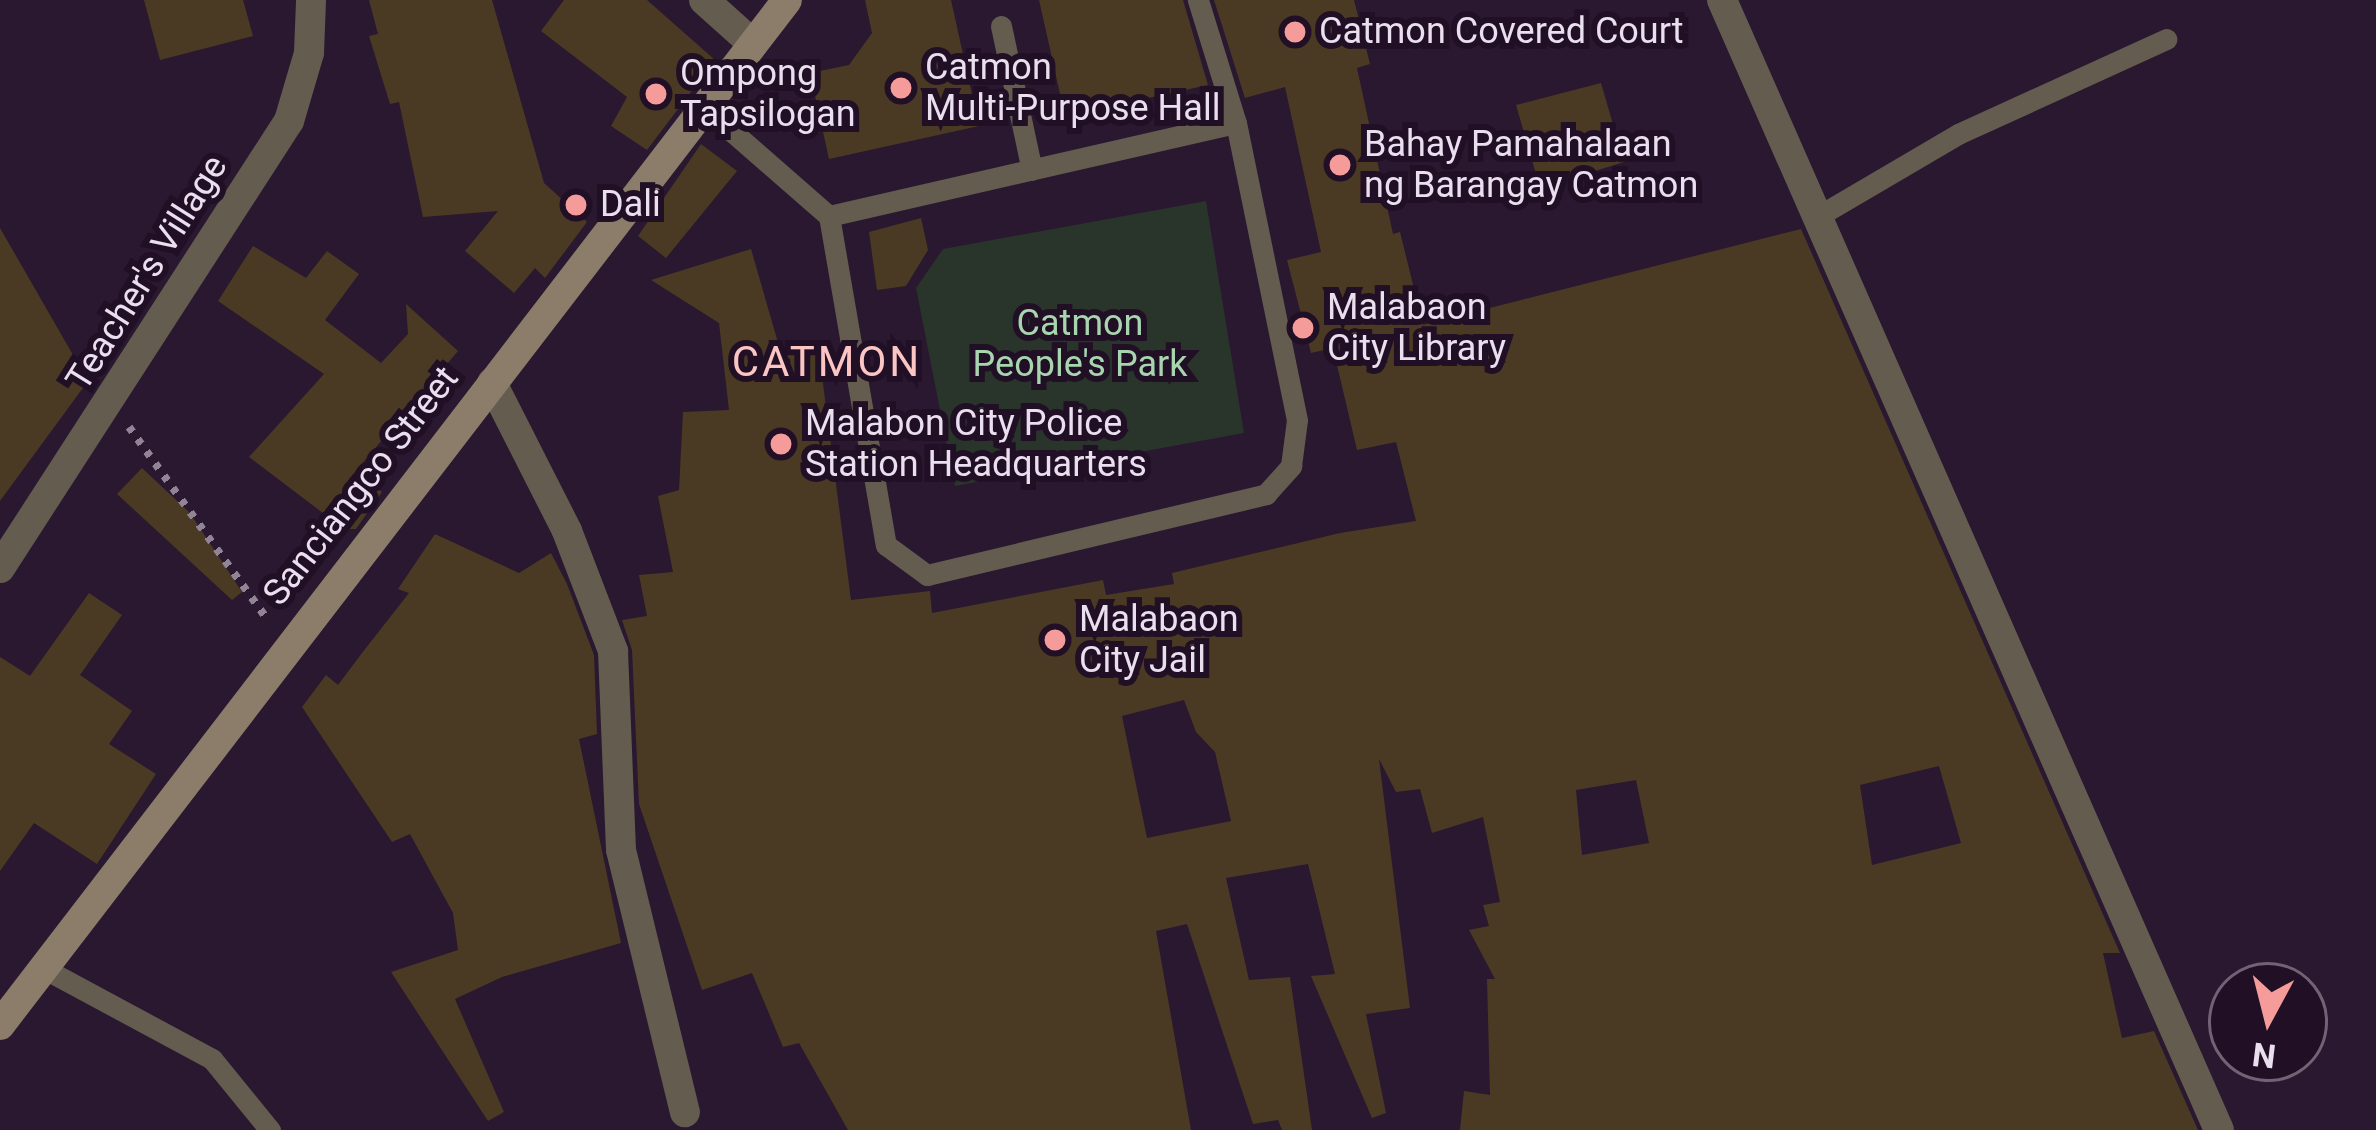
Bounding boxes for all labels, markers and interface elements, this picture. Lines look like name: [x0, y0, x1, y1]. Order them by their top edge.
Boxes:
place label: Catmon Covered Court: [1319, 10, 1684, 54]
marker: Catmon Covered Court: [1282, 19, 1308, 45]
place label: Catmon Multi-Purpose Hall: [925, 45, 1220, 130]
place label: Ompong Tapsilogan: [680, 51, 856, 136]
marker: Catmon Multi-Purpose Hall: [888, 75, 914, 101]
marker: Ompong Tapsilogan: [643, 81, 669, 107]
place label: Bahay Pamahalaan ng Barangay Catmon: [1364, 122, 1698, 207]
street label: Teacher's Village: [57, 147, 237, 399]
marker: Bahay Pamahalaan ng Barangay Catmon: [1327, 152, 1353, 178]
place label: Dali: [600, 183, 661, 227]
marker: Dali: [563, 192, 589, 218]
place label: Malabaon City Library: [1327, 285, 1506, 370]
park label: Catmon People's Park: [973, 301, 1187, 386]
marker: Malabaon City Library: [1290, 315, 1316, 341]
district label: CATMON: [732, 337, 922, 387]
street label: Sanciangco Street: [254, 358, 468, 614]
place label: Malabon City Police Station Headquarters: [805, 401, 1147, 486]
marker: Malabon City Police Station Headquarters: [768, 431, 794, 457]
place label: Malabaon City Jail: [1079, 597, 1239, 682]
marker: Malabaon City Jail: [1042, 627, 1068, 653]
north arrow: [2208, 962, 2328, 1082]
text: N: [2250, 1034, 2278, 1076]

